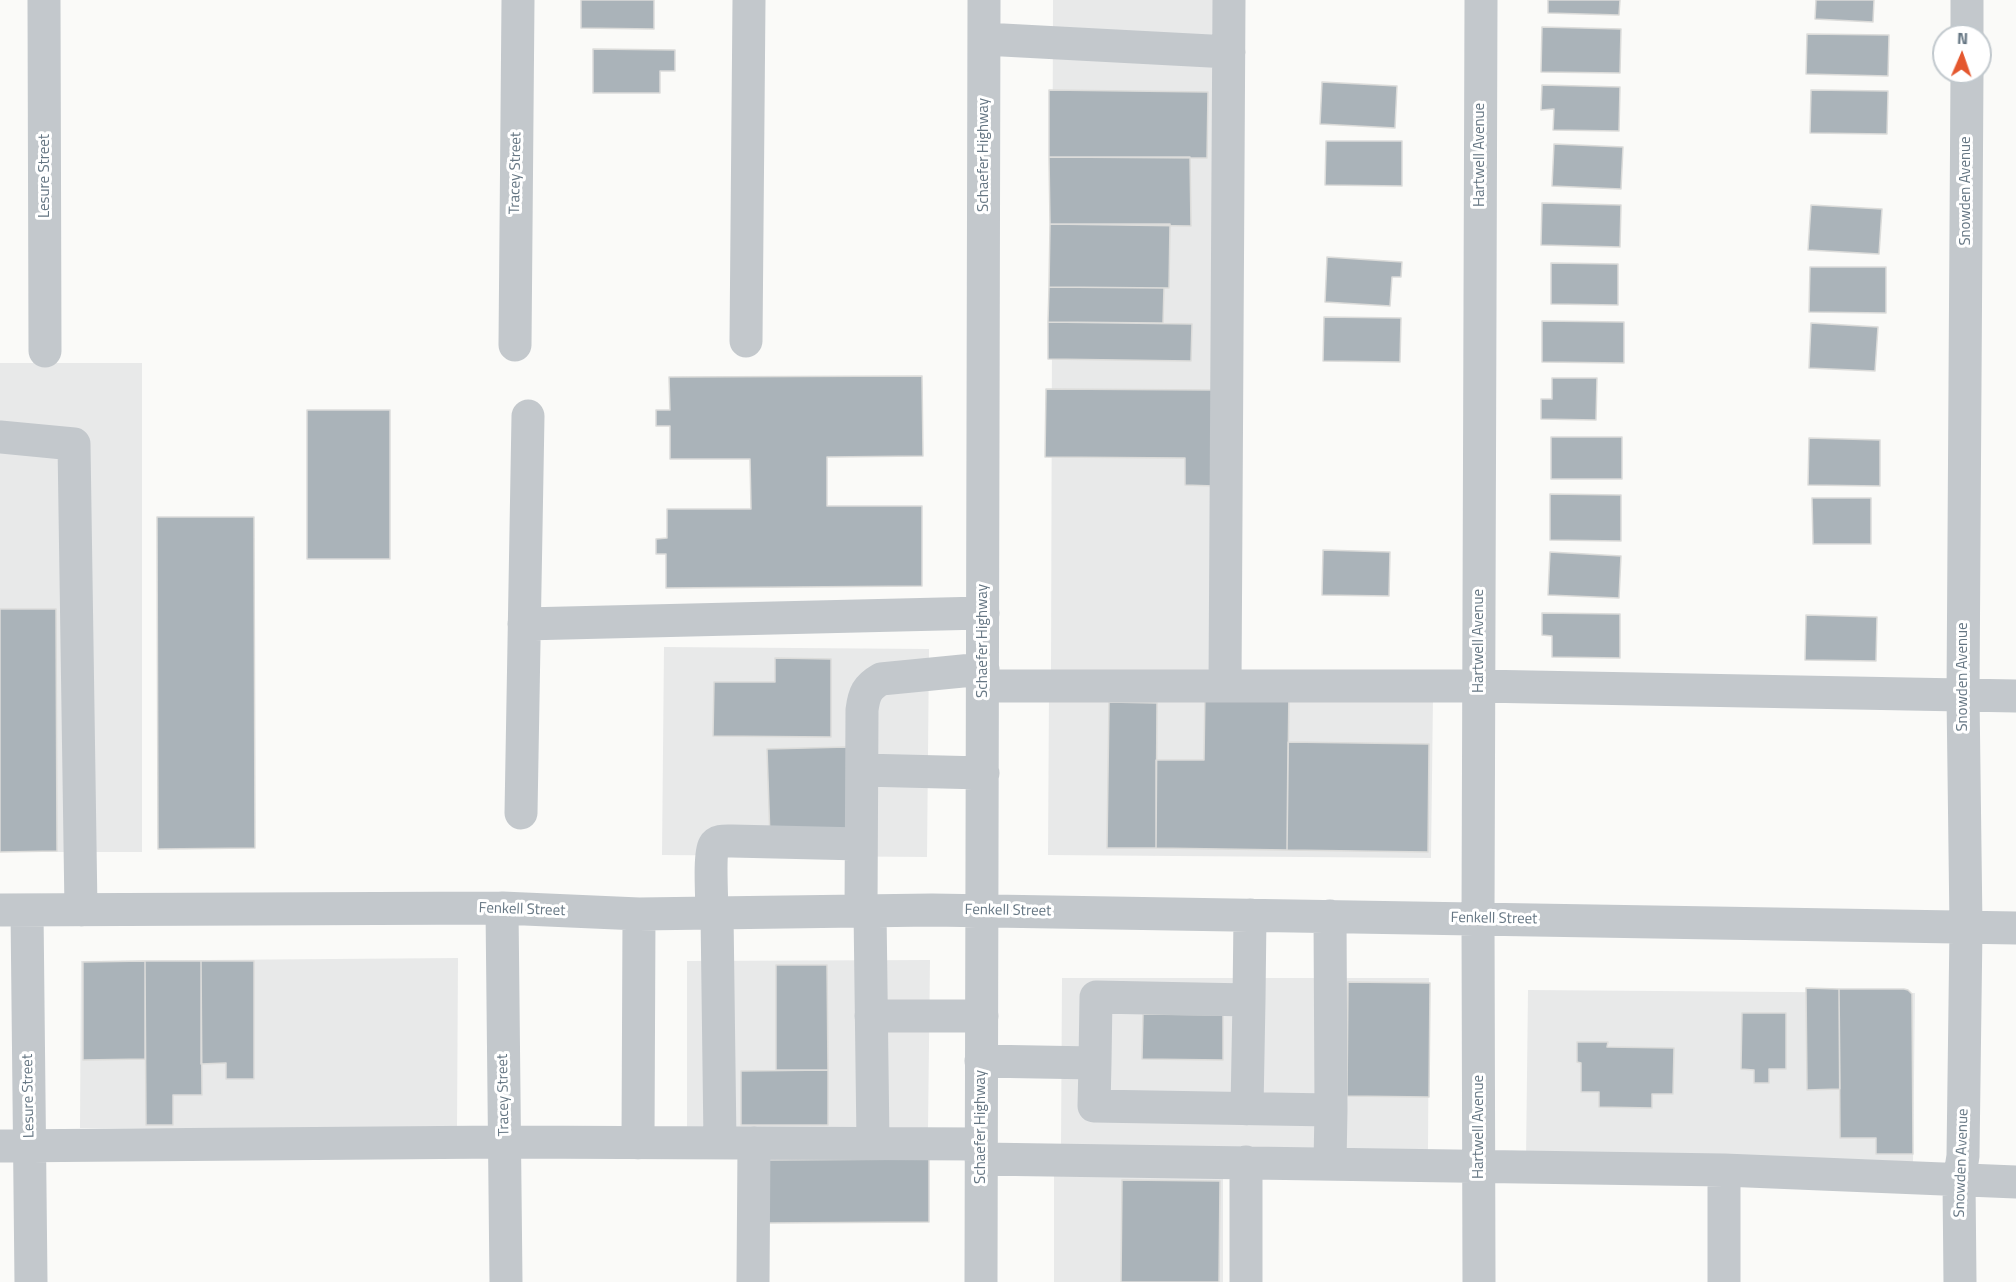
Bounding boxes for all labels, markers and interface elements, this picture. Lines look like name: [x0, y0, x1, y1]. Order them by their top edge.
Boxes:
north arrow: [1932, 24, 1992, 84]
text: N: [1957, 26, 1969, 50]
street label: Schaefer Highway: [975, 98, 993, 212]
street label: Hartwell Avenue: [1471, 103, 1489, 207]
street label: Tracey Street: [506, 132, 526, 214]
street label: Lesure Street: [36, 134, 54, 218]
street label: Snowden Avenue: [1957, 136, 1975, 246]
street label: Schaefer Highway: [974, 584, 992, 698]
street label: Hartwell Avenue: [1470, 589, 1488, 693]
street label: Snowden Avenue: [1954, 622, 1972, 732]
street label: Fenkell Street: [478, 899, 566, 921]
street label: Fenkell Street: [964, 901, 1052, 921]
street label: Fenkell Street: [1450, 909, 1538, 929]
street label: Lesure Street: [19, 1054, 39, 1138]
street label: Tracey Street: [494, 1054, 514, 1136]
street label: Schaefer Highway: [972, 1070, 990, 1184]
street label: Hartwell Avenue: [1470, 1075, 1488, 1179]
street label: Snowden Avenue: [1951, 1108, 1973, 1218]

